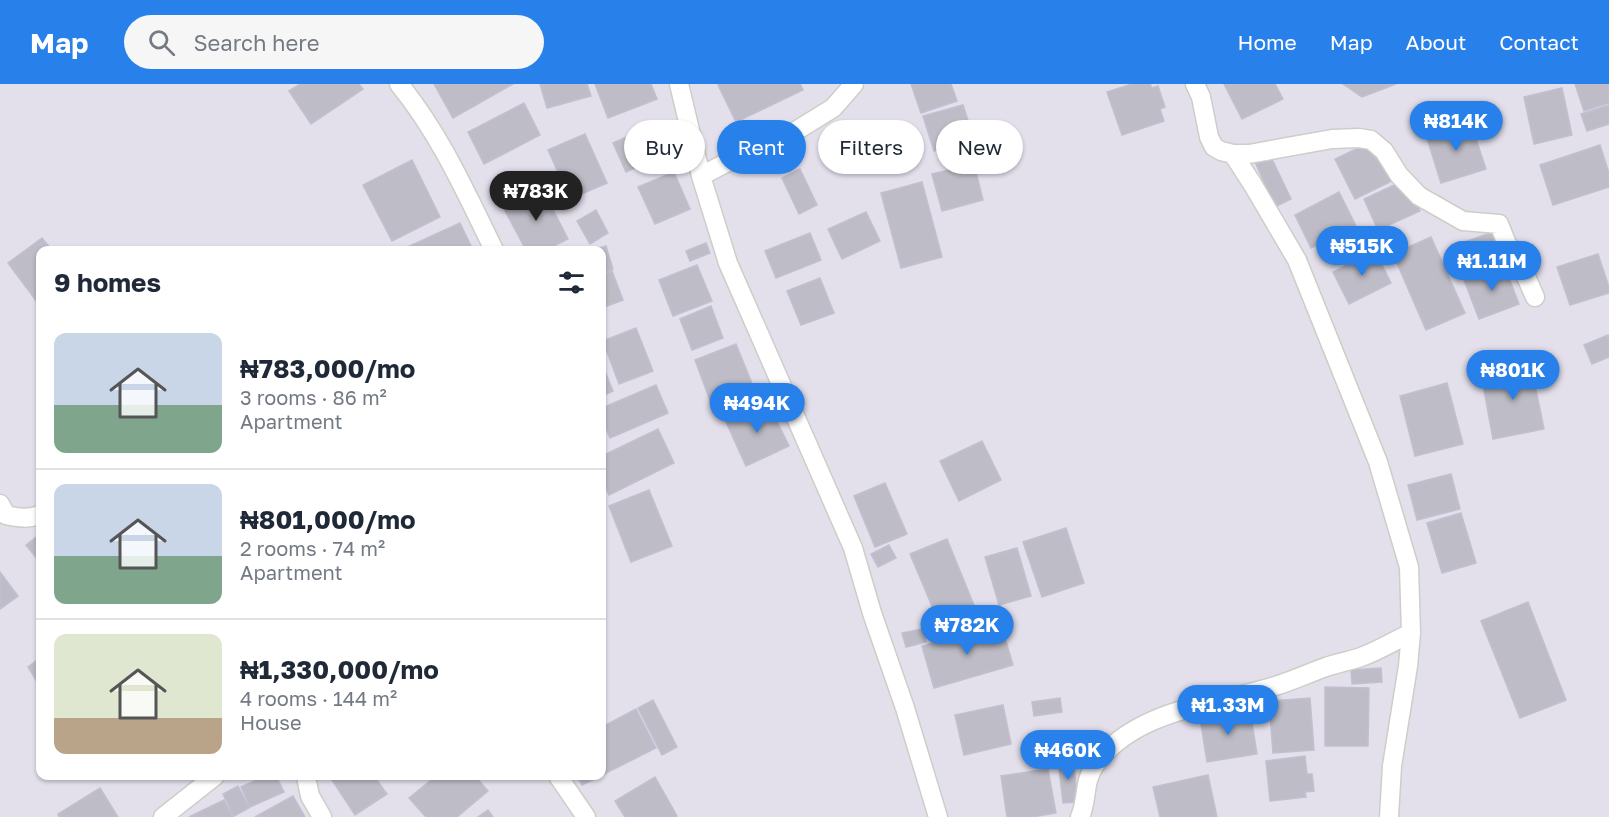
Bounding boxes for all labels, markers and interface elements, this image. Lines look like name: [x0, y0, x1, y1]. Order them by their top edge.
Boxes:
search box: [124, 15, 544, 69]
text: Map: [30, 26, 88, 59]
icon: search: [145, 26, 178, 59]
text: Search here: [193, 29, 319, 56]
text: Home: [1237, 29, 1297, 55]
text: Map: [1330, 29, 1373, 55]
text: About: [1406, 29, 1466, 55]
text: Contact: [1499, 29, 1579, 55]
pin: ₦814K: [1414, 101, 1498, 152]
text: ₦814K: [1424, 108, 1488, 132]
chip: Buy: [624, 120, 705, 174]
chip: Rent: [717, 120, 806, 174]
chip: Filters: [818, 120, 924, 174]
chip: New: [936, 120, 1023, 174]
pin: ₦783K: [494, 171, 578, 222]
text: ₦783K: [504, 178, 568, 202]
pin: ₦515K: [1320, 226, 1404, 277]
text: ₦515K: [1330, 233, 1394, 257]
pin: ₦1.11M: [1443, 241, 1541, 292]
text: ₦1.11M: [1457, 248, 1527, 272]
icon: filters: [555, 266, 588, 299]
text: 9 homes: [54, 267, 161, 298]
pin: ₦801K: [1471, 350, 1555, 401]
text: ₦783,000/mo: [240, 353, 415, 384]
icon: home: [102, 357, 174, 429]
text: ₦801K: [1480, 357, 1546, 381]
pin: ₦494K: [715, 383, 799, 434]
text: 3 rooms · 86 m²: [240, 385, 387, 409]
text: ₦494K: [724, 390, 790, 414]
text: Apartment: [240, 409, 343, 433]
text: ₦801,000/mo: [240, 504, 416, 535]
icon: home: [102, 508, 174, 580]
text: 2 rooms · 74 m²: [240, 536, 385, 560]
text: Apartment: [240, 560, 343, 584]
pin: ₦782K: [925, 605, 1009, 656]
text: ₦782K: [935, 612, 999, 636]
text: ₦1,330,000/mo: [240, 654, 439, 685]
icon: home: [102, 658, 174, 730]
pin: ₦1.33M: [1179, 685, 1277, 736]
text: 4 rooms · 144 m²: [240, 686, 397, 710]
text: ₦1.33M: [1191, 692, 1265, 716]
text: House: [240, 710, 302, 734]
pin: ₦460K: [1026, 730, 1110, 781]
text: ₦460K: [1034, 737, 1102, 761]

